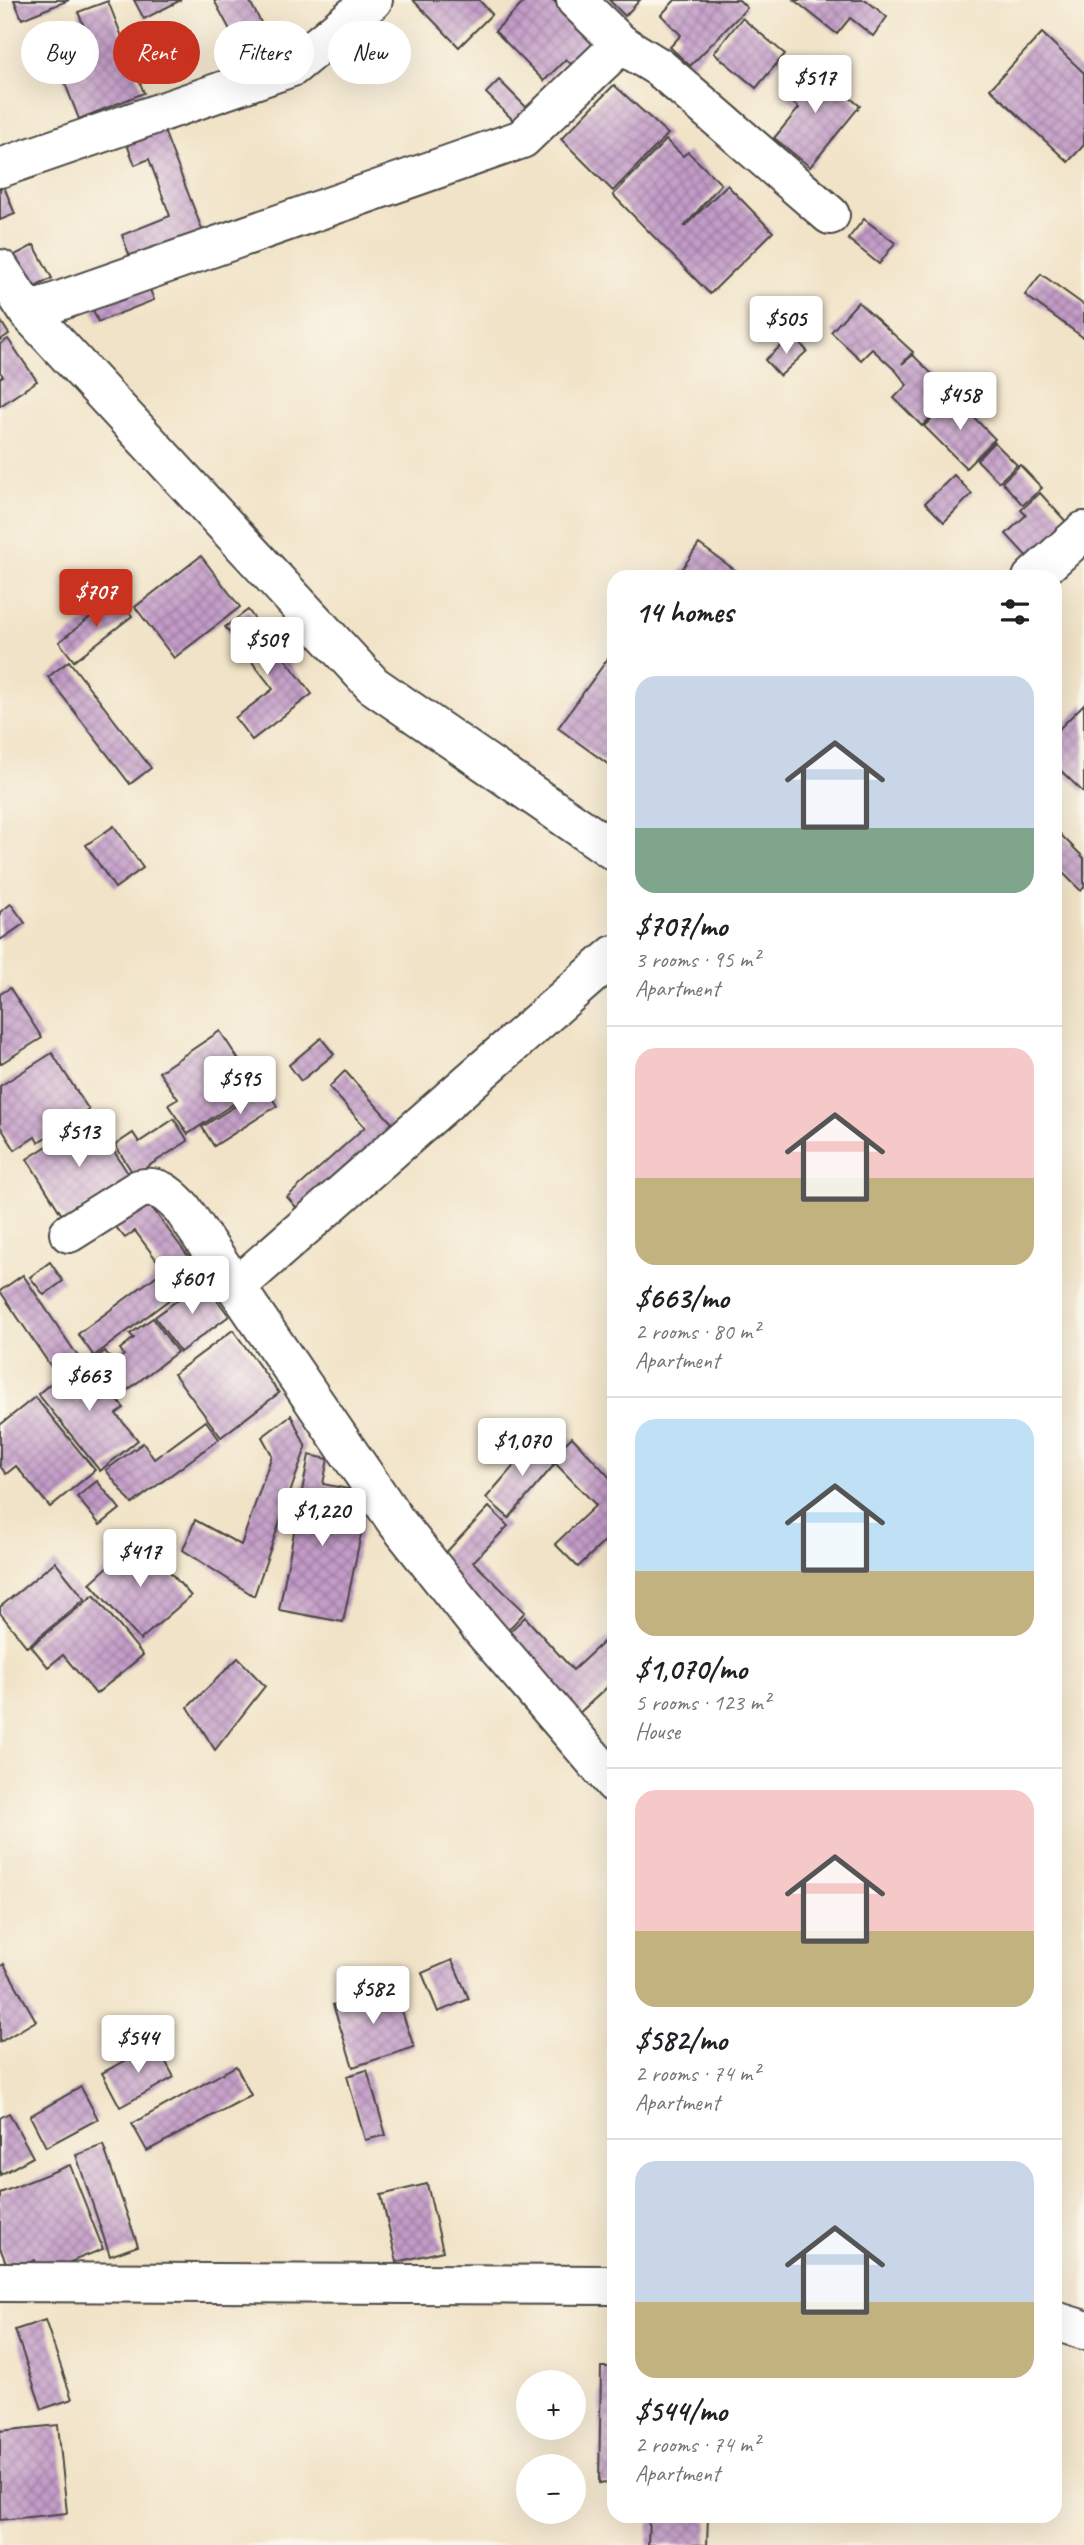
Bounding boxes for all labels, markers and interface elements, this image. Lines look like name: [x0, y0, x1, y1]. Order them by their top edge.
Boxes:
chip: Buy: [21, 21, 99, 84]
chip: Rent: [113, 21, 200, 84]
chip: Filters: [214, 21, 314, 84]
chip: New: [328, 21, 411, 84]
pin: $517: [774, 55, 856, 115]
text: $517: [795, 63, 835, 92]
pin: $505: [745, 296, 827, 356]
text: $505: [766, 304, 806, 333]
pin: $458: [919, 372, 1001, 432]
text: $458: [939, 380, 981, 409]
pin: $707: [55, 570, 137, 629]
text: $707: [75, 577, 117, 606]
text: 14 homes: [635, 593, 733, 631]
icon: filters: [996, 593, 1034, 631]
pin: $509: [226, 618, 308, 677]
text: $509: [247, 625, 287, 654]
icon: home: [772, 722, 898, 848]
text: $707/mo: [635, 907, 727, 945]
text: 3 rooms · 95 m²: [635, 945, 759, 974]
text: Apartment: [635, 974, 720, 1003]
pin: $595: [199, 1056, 281, 1116]
text: $595: [220, 1064, 260, 1093]
icon: home: [772, 1094, 898, 1220]
pin: $513: [38, 1110, 120, 1169]
text: $513: [58, 1117, 100, 1146]
pin: $601: [151, 1256, 233, 1316]
text: $601: [171, 1264, 213, 1293]
text: $663/mo: [635, 1279, 729, 1317]
text: 2 rooms · 80 m²: [635, 1317, 759, 1346]
text: Apartment: [635, 1346, 720, 1375]
pin: $663: [48, 1354, 130, 1413]
text: $663: [68, 1361, 110, 1390]
pin: $1,070: [465, 1418, 579, 1478]
text: $1,070: [494, 1426, 550, 1455]
icon: home: [772, 1465, 898, 1591]
pin: $1,220: [265, 1488, 379, 1548]
text: $1,220: [294, 1496, 350, 1525]
pin: $417: [99, 1530, 181, 1589]
text: $417: [119, 1537, 161, 1566]
text: $1,070/mo: [635, 1650, 747, 1688]
text: 5 rooms · 123 m²: [635, 1688, 770, 1717]
text: House: [635, 1717, 680, 1746]
icon: home: [772, 1836, 898, 1962]
pin: $582: [332, 1966, 414, 2026]
text: $582: [352, 1974, 394, 2003]
pin: $544: [97, 2016, 179, 2075]
text: $582/mo: [635, 2021, 727, 2059]
text: $544: [117, 2023, 159, 2052]
text: 2 rooms · 74 m²: [635, 2059, 759, 2088]
text: Apartment: [635, 2088, 720, 2117]
icon: home: [772, 2207, 898, 2333]
map controls: [516, 2370, 586, 2524]
button: +: [516, 2370, 586, 2440]
text: $544/mo: [635, 2392, 727, 2430]
text: 2 rooms · 74 m²: [635, 2430, 759, 2459]
button: −: [516, 2454, 586, 2524]
text: Apartment: [635, 2459, 720, 2488]

